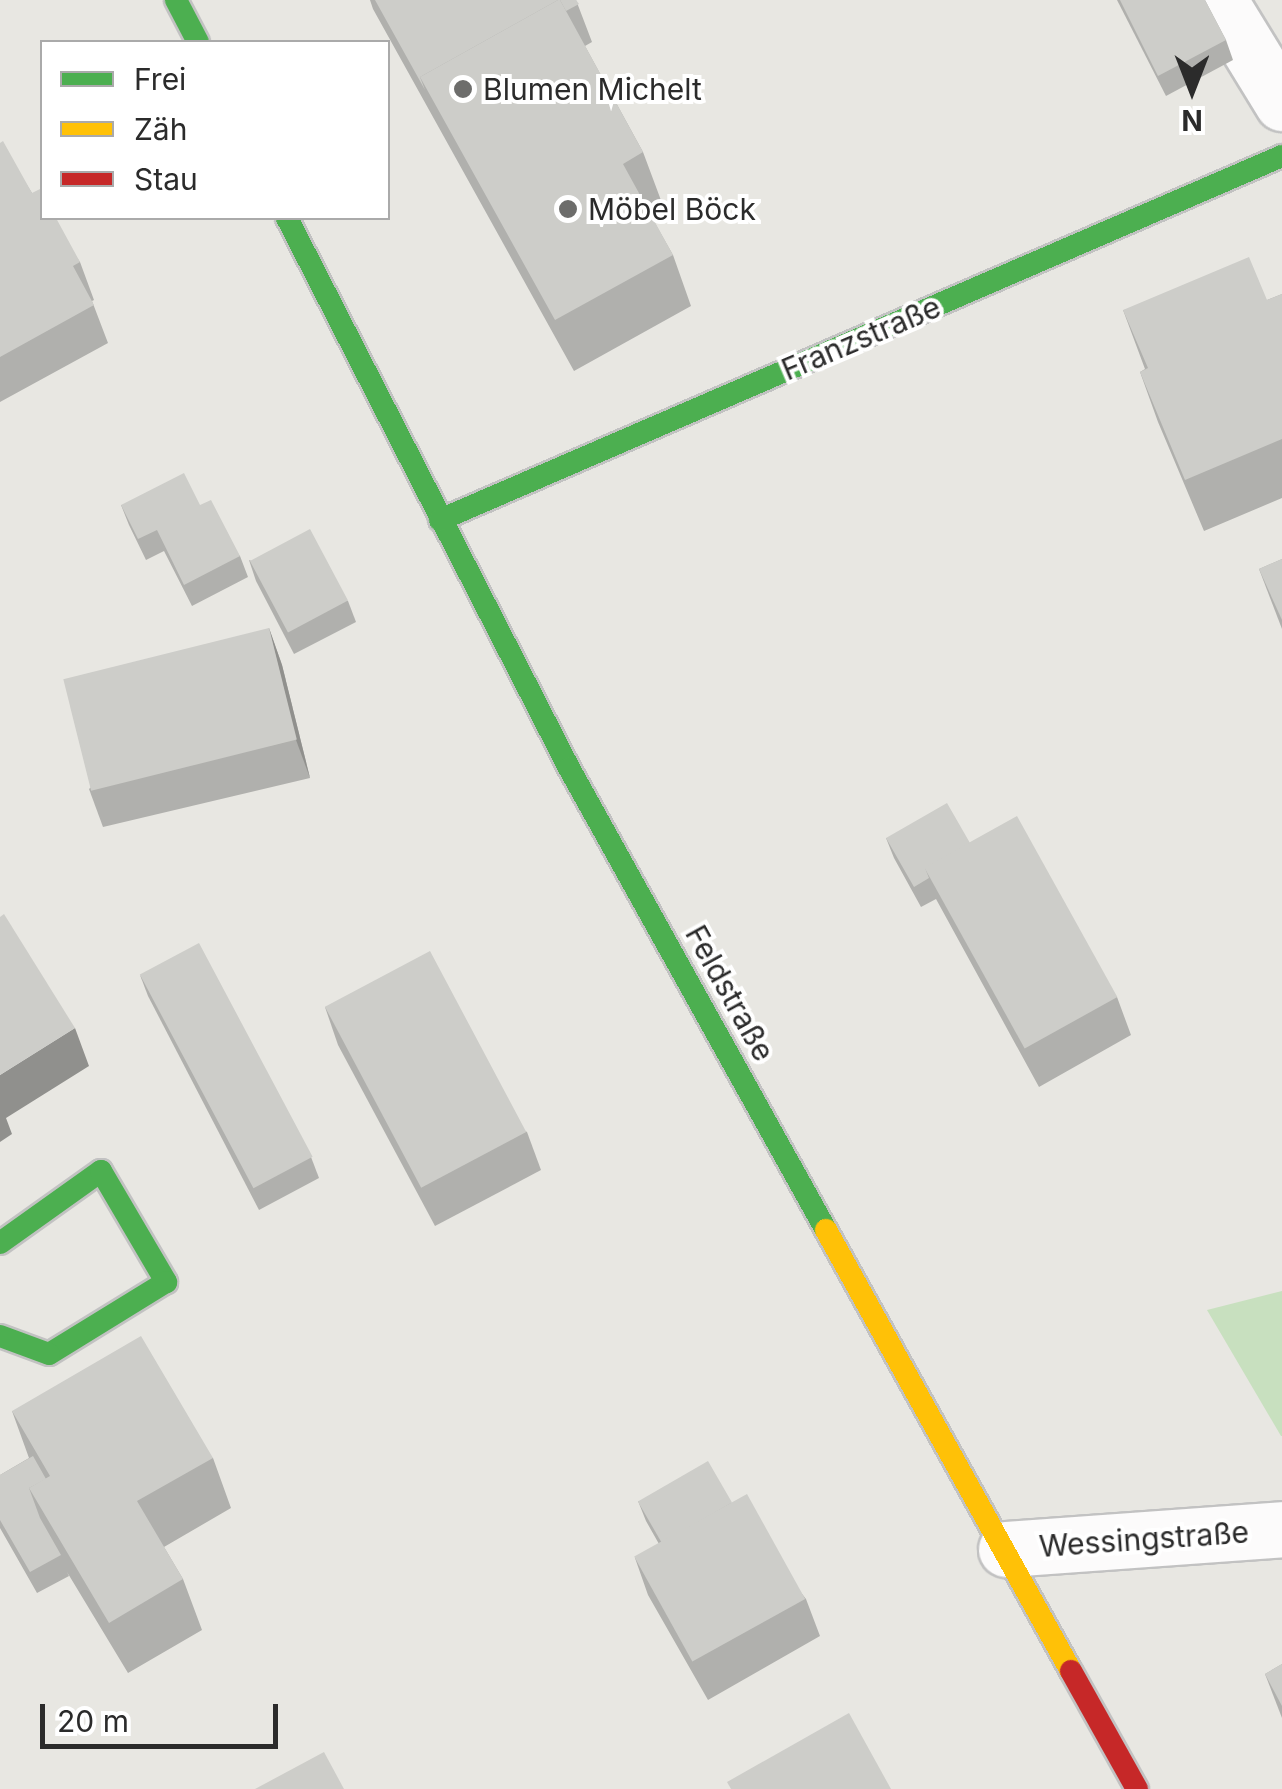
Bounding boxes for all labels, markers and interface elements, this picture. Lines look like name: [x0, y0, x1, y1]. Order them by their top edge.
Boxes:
legend: [40, 40, 390, 220]
north arrow: [1142, 40, 1242, 140]
text: Frei: [134, 61, 186, 97]
place label: Blumen Michelt: [483, 71, 702, 107]
marker: Blumen Michelt: [452, 78, 474, 100]
text: N: [1181, 103, 1203, 137]
text: Zäh: [134, 111, 187, 147]
text: Stau: [134, 161, 198, 197]
place label: Möbel Böck: [588, 191, 756, 227]
marker: Möbel Böck: [557, 198, 579, 220]
street label: Franzstraße: [776, 288, 946, 388]
street label: Feldstraße: [678, 919, 782, 1067]
street label: Wessingstraße: [1038, 1514, 1250, 1564]
scale bar: [45, 1684, 282, 1746]
text: 20 m: [57, 1703, 129, 1739]

